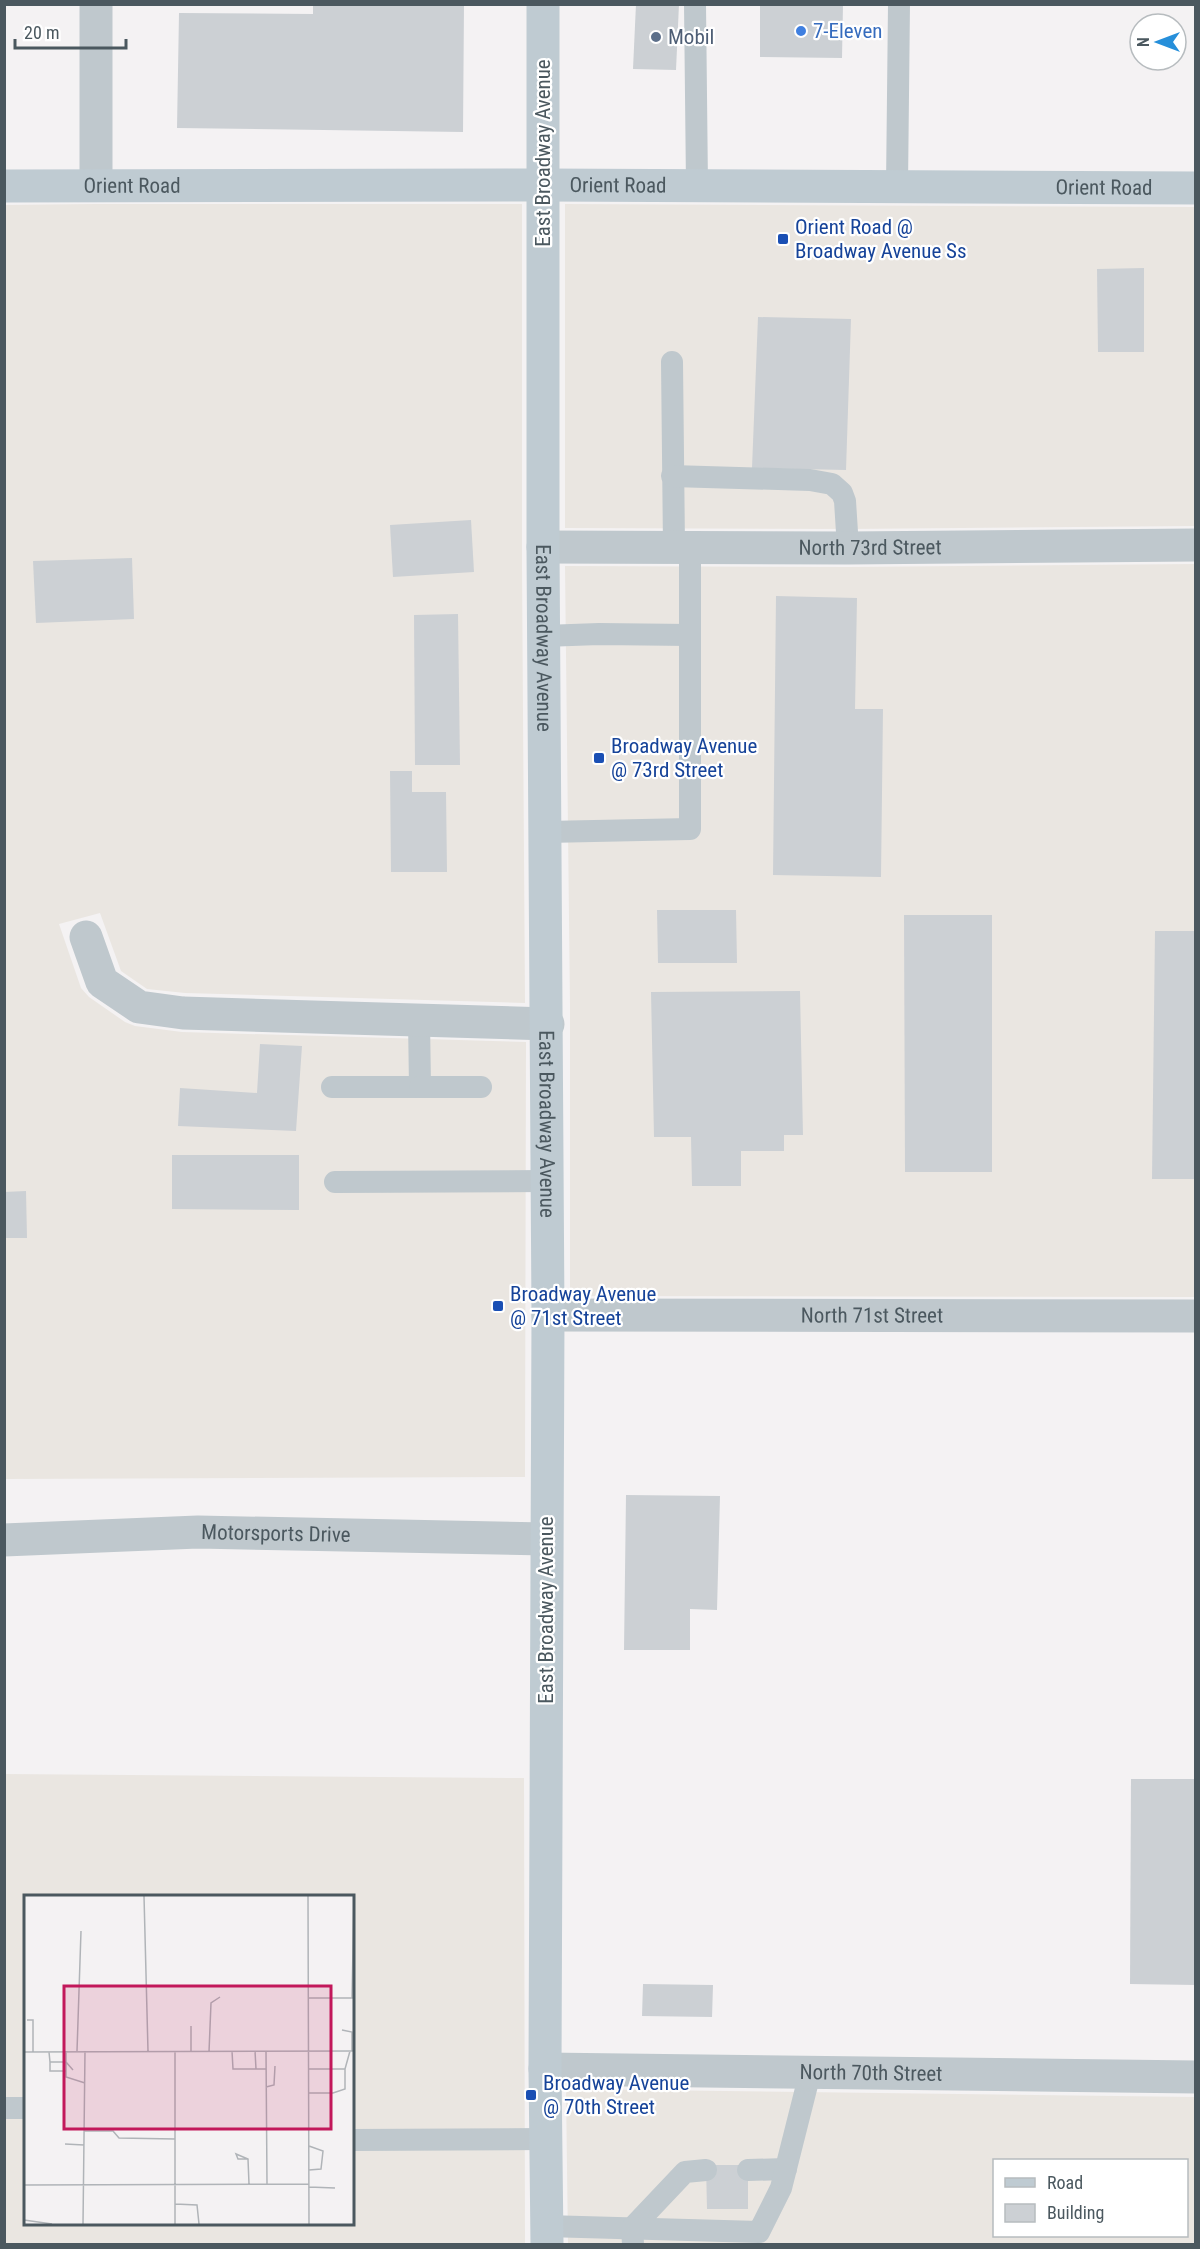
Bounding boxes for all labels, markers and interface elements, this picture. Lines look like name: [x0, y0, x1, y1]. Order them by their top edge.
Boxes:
scale bar: [15, 12, 126, 50]
north arrow: [1128, 12, 1188, 72]
place label: 7-Eleven: [813, 19, 882, 43]
text: 20 m: [24, 22, 59, 43]
marker: 7-Eleven: [794, 24, 808, 38]
place label: Mobil: [668, 25, 714, 49]
marker: Mobil: [649, 30, 663, 44]
text: N: [1134, 37, 1153, 47]
street label: East Broadway Avenue: [531, 59, 555, 247]
street label: Orient Road: [569, 173, 667, 198]
street label: Orient Road: [83, 174, 181, 198]
street label: Orient Road: [1055, 175, 1153, 200]
place label: Orient Road @ Broadway Avenue Ss: [795, 215, 967, 263]
marker: Orient Road @ Broadway Avenue Ss: [776, 232, 790, 246]
street label: North 73rd Street: [798, 535, 942, 560]
street label: East Broadway Avenue: [531, 544, 556, 732]
place label: Broadway Avenue @ 73rd Street: [611, 734, 757, 782]
marker: Broadway Avenue @ 73rd Street: [592, 751, 606, 765]
street label: East Broadway Avenue: [534, 1030, 559, 1218]
place label: Broadway Avenue @ 71st Street: [510, 1282, 656, 1330]
marker: Broadway Avenue @ 71st Street: [491, 1299, 505, 1313]
street label: North 71st Street: [801, 1303, 943, 1328]
street label: East Broadway Avenue: [534, 1516, 558, 1704]
street label: Motorsports Drive: [201, 1520, 351, 1547]
inset map: [24, 1895, 354, 2225]
street label: North 70th Street: [799, 2060, 943, 2086]
place label: Broadway Avenue @ 70th Street: [543, 2071, 689, 2119]
marker: Broadway Avenue @ 70th Street: [524, 2088, 538, 2102]
legend: [993, 2159, 1188, 2237]
text: Road: [1047, 2172, 1083, 2193]
text: Building: [1047, 2202, 1104, 2223]

